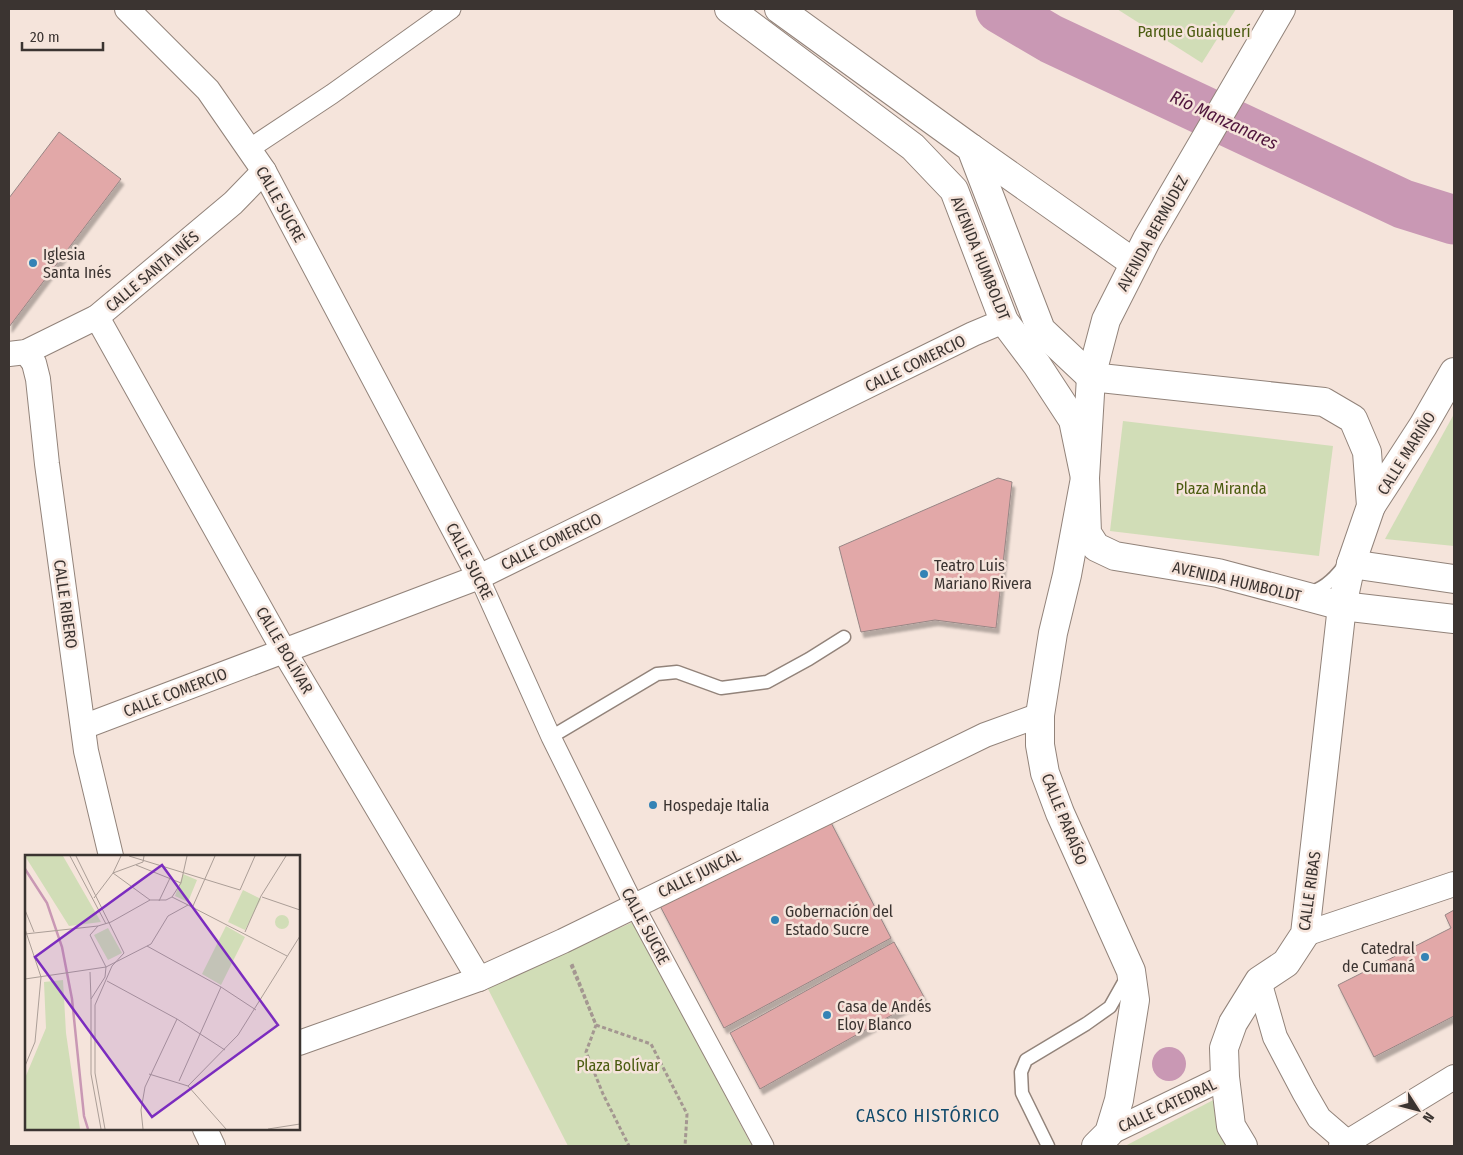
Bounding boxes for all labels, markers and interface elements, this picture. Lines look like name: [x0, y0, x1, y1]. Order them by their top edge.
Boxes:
scale bar: [22, 20, 104, 52]
park label: Parque Guaiquerí: [1138, 22, 1251, 41]
text: 20 m: [30, 28, 60, 46]
water label: Río Manzanares: [1167, 85, 1282, 155]
street label: CALLE SUCRE: [252, 163, 309, 245]
street label: AVENIDA BERMÚDEZ: [1113, 172, 1192, 294]
street label: AVENIDA HUMBOLDT: [947, 194, 1014, 323]
street label: CALLE SANTA INÉS: [102, 227, 203, 316]
place label: Iglesia Santa Inés: [43, 245, 111, 282]
marker: Iglesia Santa Inés: [27, 257, 39, 269]
street label: CALLE COMERCIO: [862, 331, 969, 396]
street label: CALLE MARIÑO: [1373, 408, 1440, 498]
park label: Plaza Miranda: [1175, 479, 1267, 498]
street label: CALLE COMERCIO: [498, 509, 605, 574]
street label: CALLE SUCRE: [442, 520, 497, 603]
place label: Teatro Luis Mariano Rivera: [934, 556, 1032, 593]
street label: AVENIDA HUMBOLDT: [1171, 557, 1304, 606]
street label: CALLE RIBERO: [50, 558, 81, 650]
marker: Teatro Luis Mariano Rivera: [918, 568, 930, 580]
street label: CALLE BOLÍVAR: [252, 603, 317, 697]
street label: CALLE COMERCIO: [121, 664, 230, 721]
street label: CALLE PARAÍSO: [1038, 771, 1092, 868]
place label: Hospedaje Italia: [663, 796, 770, 815]
marker: Hospedaje Italia: [647, 799, 659, 811]
street label: CALLE JUNCAL: [655, 845, 743, 902]
street label: CALLE RIBAS: [1295, 850, 1324, 932]
inset map: [25, 855, 300, 1130]
street label: CALLE SUCRE: [618, 885, 674, 968]
place label: Gobernación del Estado Sucre: [785, 902, 893, 939]
marker: Gobernación del Estado Sucre: [769, 914, 781, 926]
place label: Catedral de Cumaná: [1342, 939, 1415, 976]
marker: Catedral de Cumaná: [1419, 951, 1431, 963]
place label: Casa de Andés Eloy Blanco: [837, 997, 932, 1034]
marker: Casa de Andés Eloy Blanco: [821, 1009, 833, 1021]
park label: Plaza Bolívar: [576, 1056, 660, 1075]
street label: CALLE CATEDRAL: [1115, 1074, 1219, 1136]
north arrow: [1393, 1085, 1443, 1135]
district label: CASCO HISTÓRICO: [856, 1105, 1000, 1127]
text: N: [1419, 1109, 1437, 1126]

